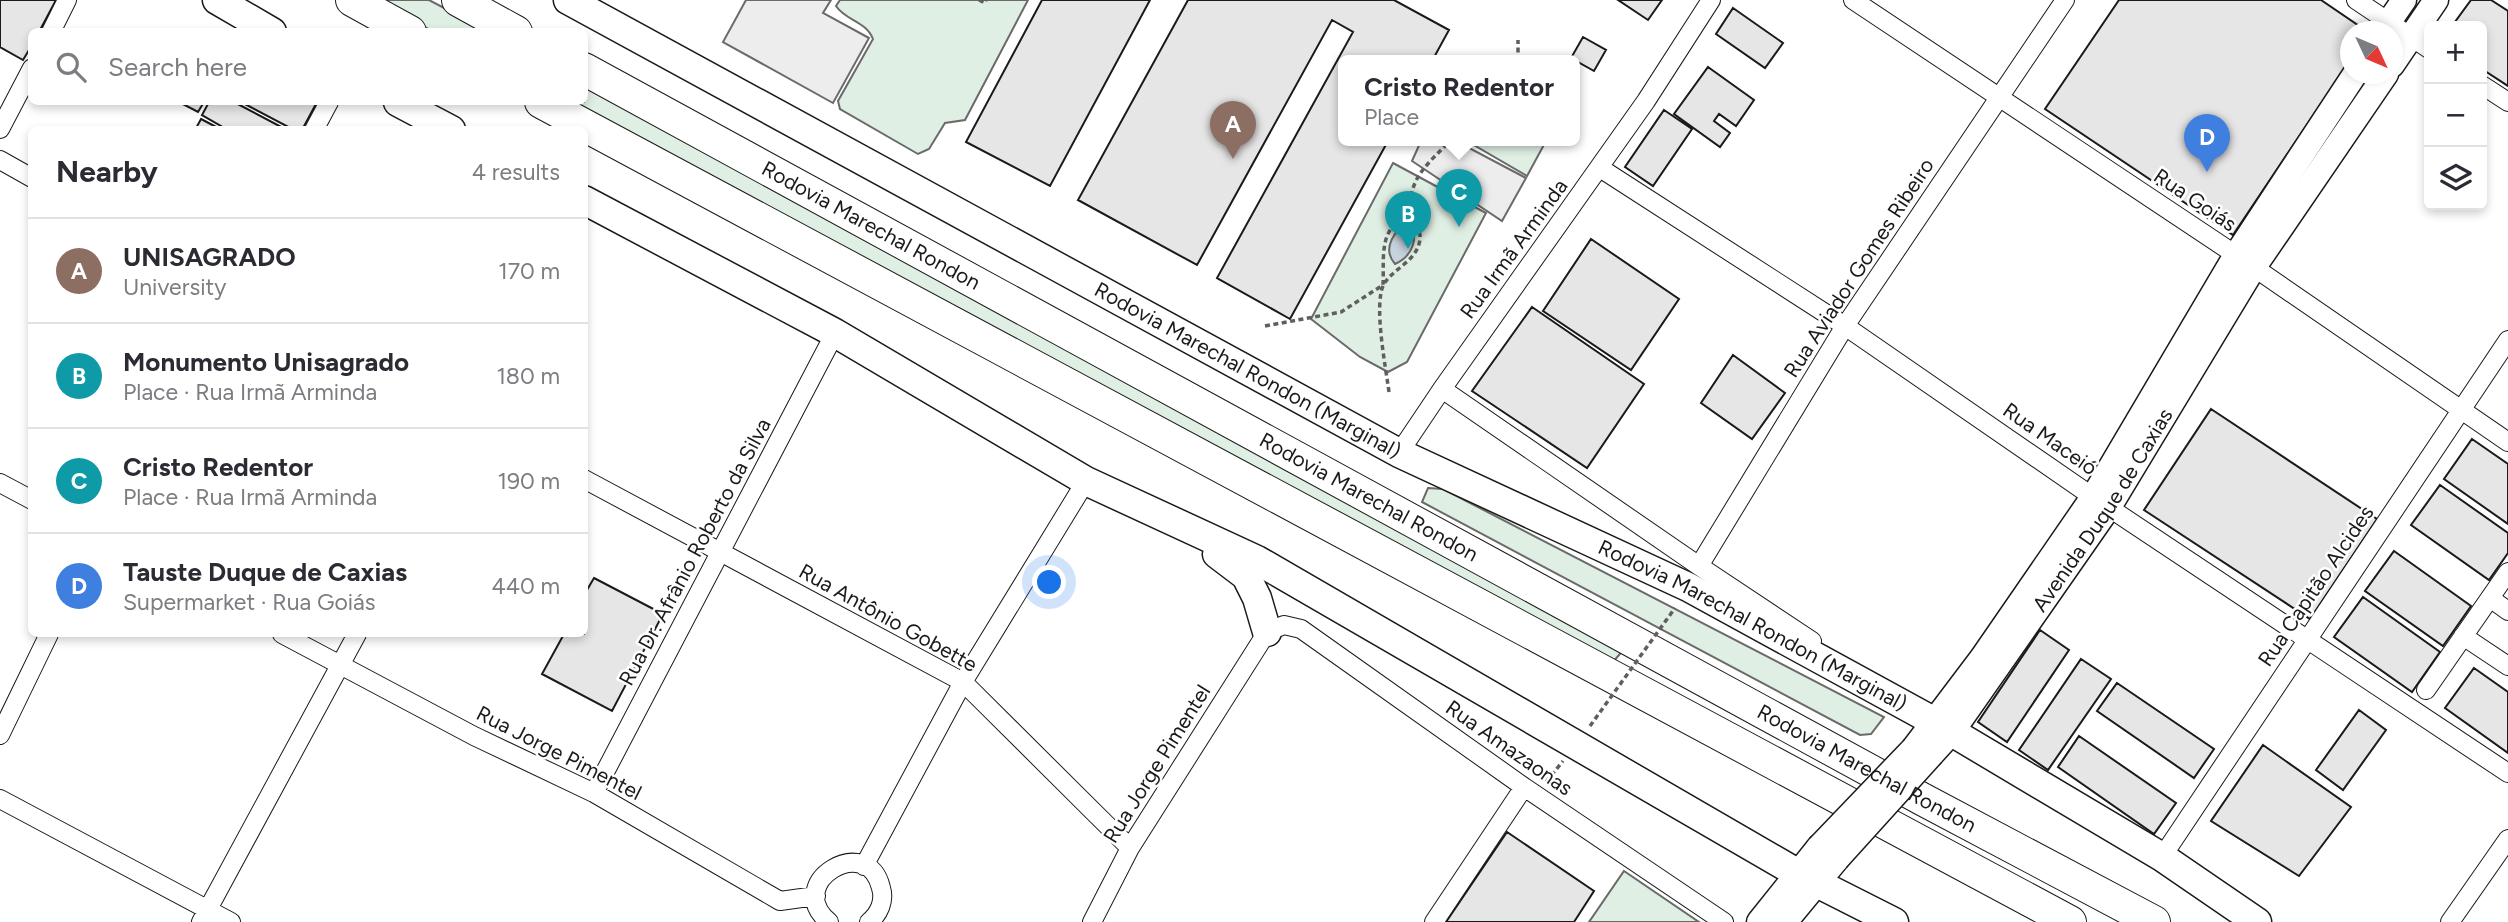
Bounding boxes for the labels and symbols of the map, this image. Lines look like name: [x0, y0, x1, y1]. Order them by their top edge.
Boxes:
north arrow: [2340, 21, 2403, 84]
pin: A: [1210, 101, 1256, 159]
pin: D: [2184, 114, 2230, 172]
street label: Rua Aviador Gomes Ribeiro: [1778, 153, 1939, 382]
street label: Rodovia Marechal Rondon: [758, 155, 985, 295]
street label: Rua Goiás: [2149, 163, 2241, 236]
pin: C: [1436, 169, 1482, 227]
street label: Rua Irmã Arminda: [1455, 174, 1573, 323]
pin: B: [1385, 191, 1431, 249]
street label: Rodovia Marechal Rondon (Marginal): [1090, 276, 1405, 464]
street label: Rua Maceió: [1998, 397, 2102, 480]
street label: Avenida Duque de Caxias: [2027, 404, 2178, 616]
street label: Rua Dr. Afrânio Roberto da Silva: [613, 414, 776, 690]
street label: Rodovia Marechal Rondon: [1255, 427, 1483, 566]
street label: Rua Capitão Alcides: [2253, 501, 2379, 671]
street label: Rodovia Marechal Rondon (Marginal): [1594, 534, 1911, 716]
street label: Rua Antônio Gobette: [795, 558, 982, 677]
your location: [1032, 565, 1066, 599]
street label: Rua Jorge Pimentel: [1098, 680, 1215, 847]
street label: Rua Amazaonas: [1441, 695, 1577, 801]
street label: Rodovia Marechal Rondon: [1753, 699, 1981, 837]
street label: Rua Jorge Pimentel: [473, 700, 646, 805]

